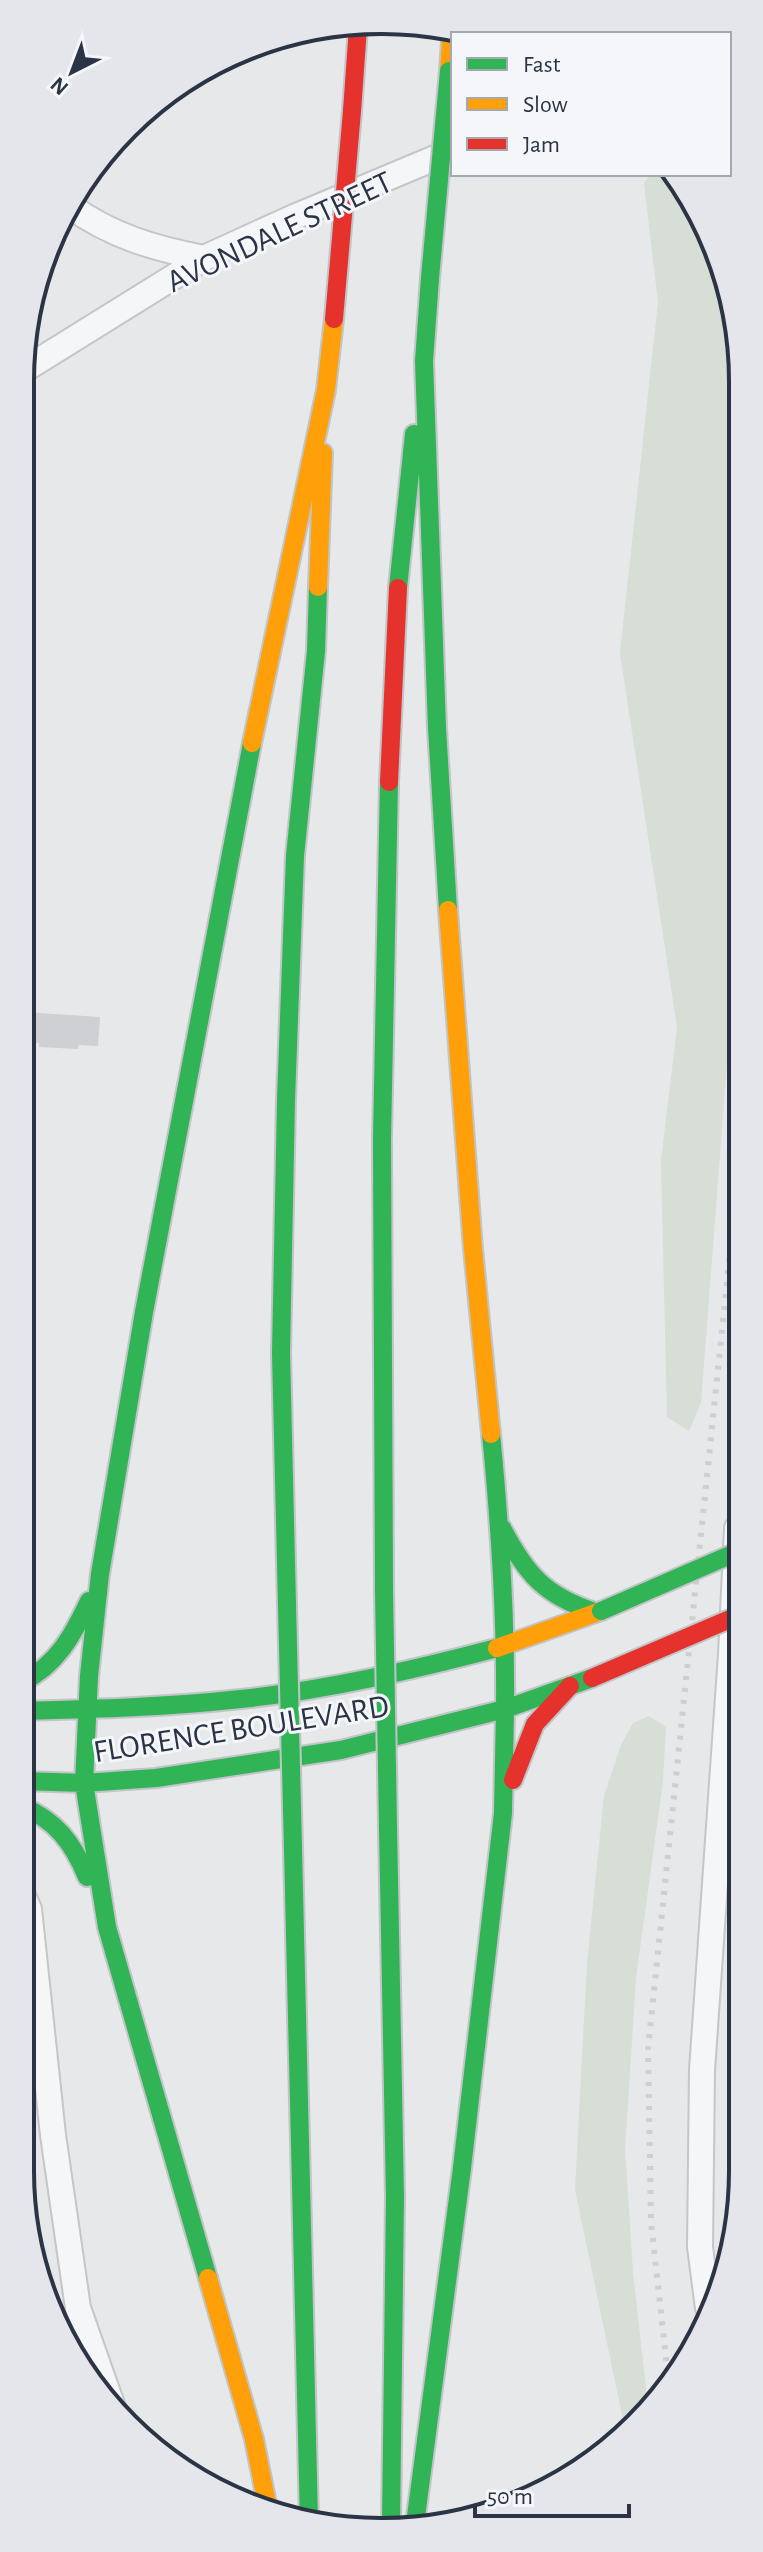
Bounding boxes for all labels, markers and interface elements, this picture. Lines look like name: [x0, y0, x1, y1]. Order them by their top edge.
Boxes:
north arrow: [32, 32, 112, 112]
legend: [451, 32, 731, 176]
text: Fast: [523, 53, 561, 77]
text: N: [46, 73, 72, 99]
text: Slow: [523, 93, 568, 117]
text: Jam: [523, 133, 560, 157]
street label: AVONDALE STREET: [162, 166, 397, 298]
street label: FLORENCE BOULEVARD: [91, 1690, 391, 1768]
scale bar: [475, 2468, 629, 2518]
text: 50 m: [487, 2485, 533, 2509]

